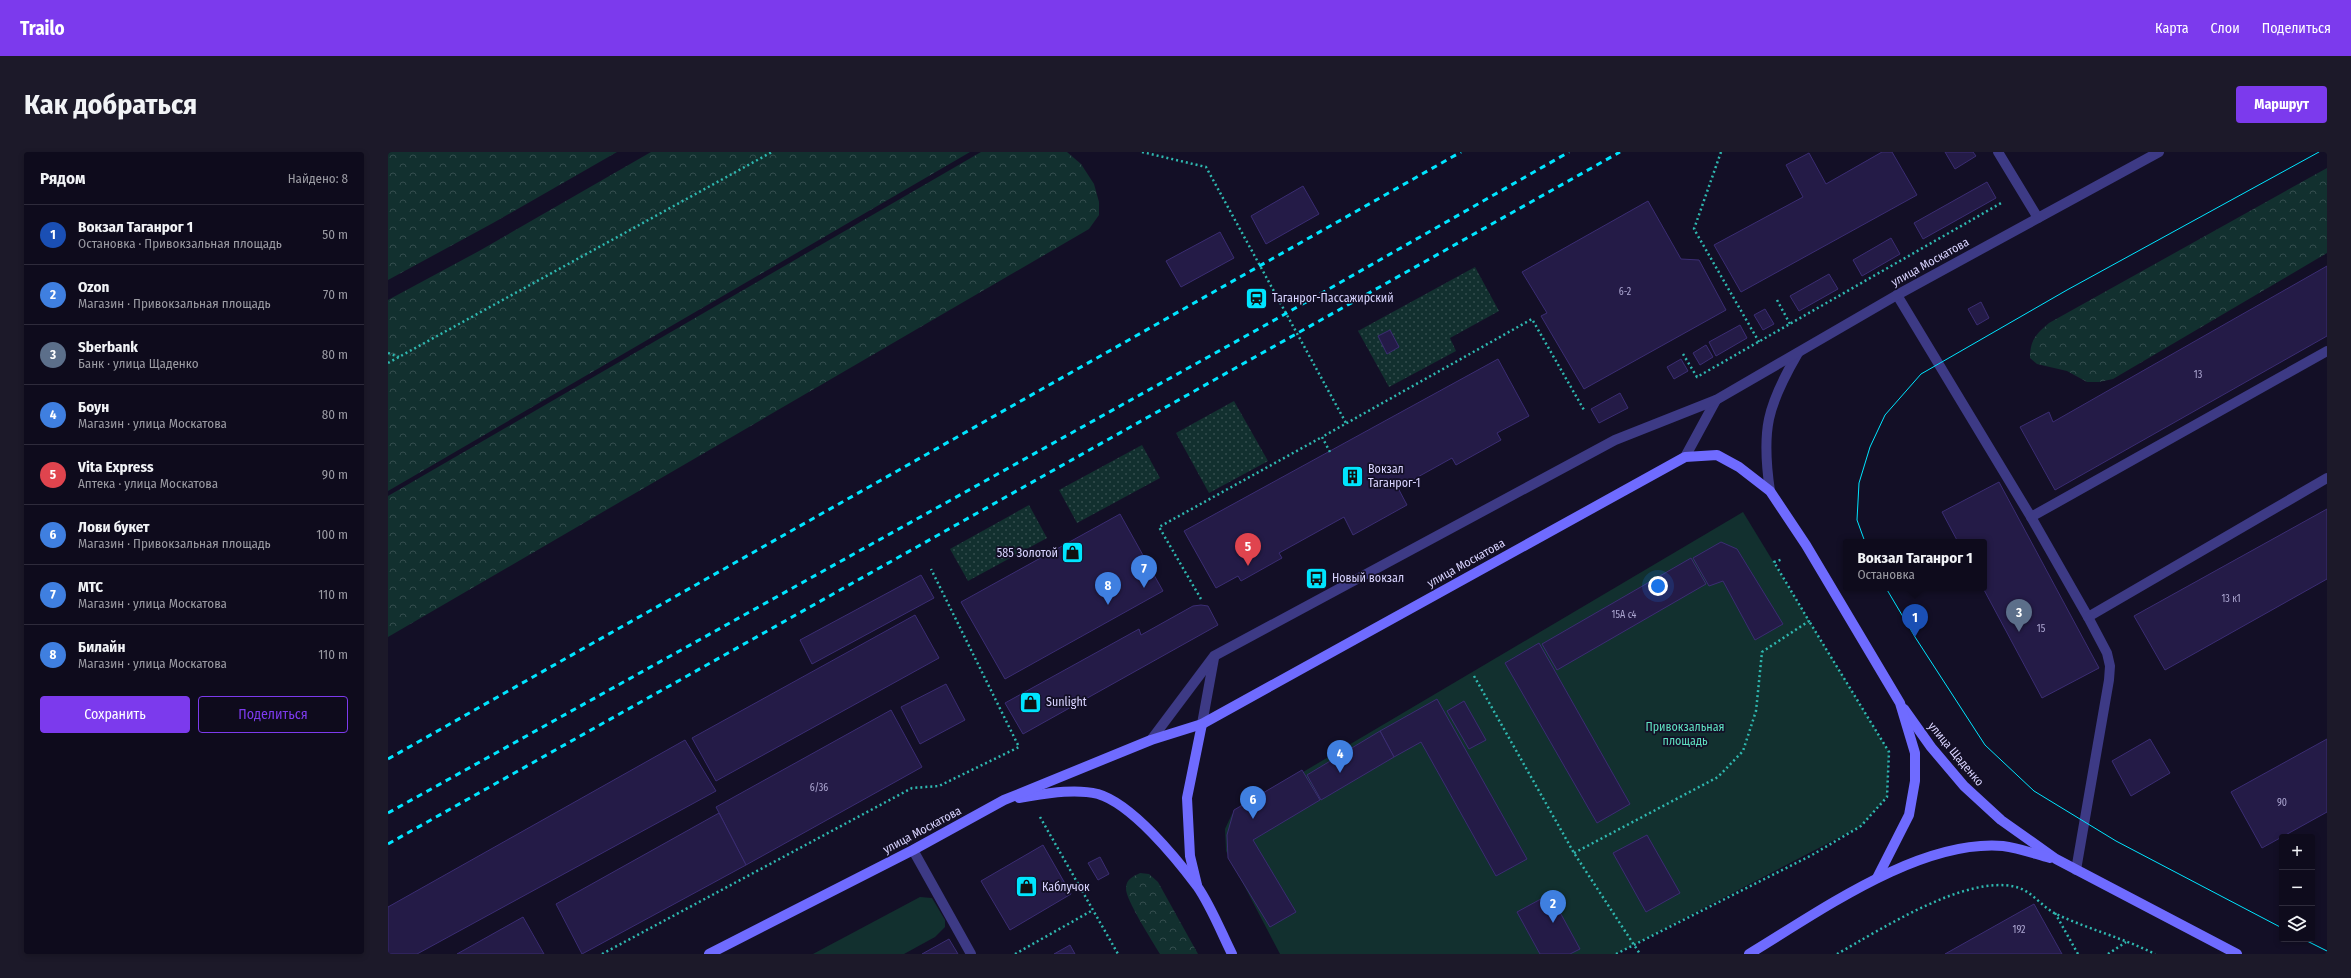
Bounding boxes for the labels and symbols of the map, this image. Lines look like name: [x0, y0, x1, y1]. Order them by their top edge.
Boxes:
street label: улица Москатова: [1889, 235, 1971, 289]
station icon: Таганрог-Пассажирский: [1244, 285, 1270, 311]
house number: 6-2: [1619, 286, 1632, 298]
place label: Таганрог-Пассажирский: [1272, 291, 1394, 305]
house number: 13: [2194, 369, 2203, 381]
place label: Вокзал Таганрог-1: [1368, 462, 1420, 490]
building icon: Вокзал Таганрог-1: [1339, 463, 1365, 489]
pin: 5: [1235, 533, 1261, 566]
street label: улица Москатова: [1425, 536, 1507, 590]
shop icon: 585 Золотой: [1060, 540, 1086, 566]
place label: 585 Золотой: [997, 546, 1058, 560]
pin: 7: [1131, 555, 1157, 588]
bus stop icon: Новый вокзал: [1304, 565, 1330, 591]
place label: Новый вокзал: [1332, 571, 1404, 585]
pin: 8: [1095, 572, 1121, 605]
your location: [1648, 576, 1668, 596]
house number: 13 к1: [2221, 593, 2241, 605]
pin: 3: [2006, 599, 2032, 632]
pin: 1: [1902, 604, 1928, 637]
house number: 15А с4: [1612, 609, 1637, 621]
house number: 15: [2037, 623, 2046, 635]
shop icon: Sunlight: [1017, 689, 1043, 715]
place label: Sunlight: [1046, 695, 1087, 709]
street label: улица Щаденко: [1925, 719, 1987, 789]
park label: Привокзальная площадь: [1645, 720, 1725, 748]
pin: 4: [1327, 740, 1353, 773]
house number: 6/36: [810, 782, 828, 794]
pin: 6: [1240, 786, 1266, 819]
house number: 90: [2277, 797, 2287, 809]
street label: улица Москатова: [880, 803, 964, 857]
shop icon: Каблучок: [1013, 874, 1039, 900]
place label: Каблучок: [1042, 880, 1090, 894]
pin: 2: [1540, 890, 1566, 923]
house number: 192: [2013, 924, 2026, 936]

